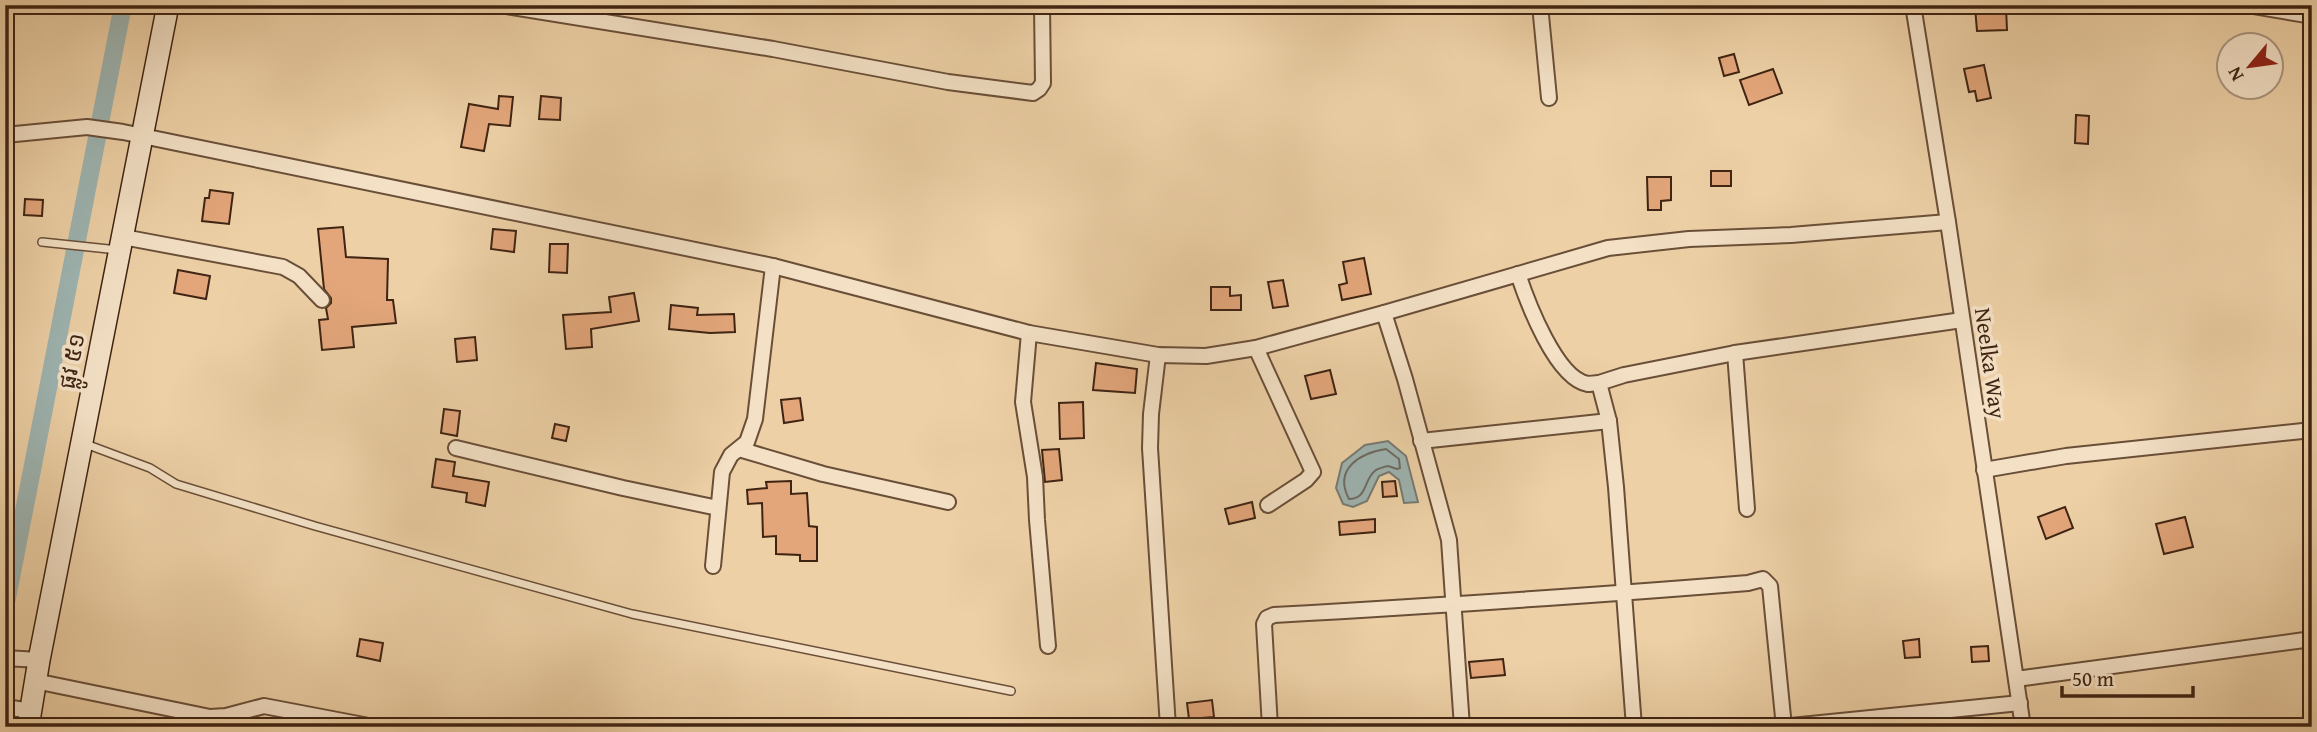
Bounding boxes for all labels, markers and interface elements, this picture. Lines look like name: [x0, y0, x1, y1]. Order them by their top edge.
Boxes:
north arrow: [2216, 32, 2286, 102]
text: N: [2220, 62, 2250, 87]
street label: Neelka Way: [1967, 305, 2015, 421]
street label: ផ្លូវ ៥១: [49, 330, 98, 393]
scale bar: [2062, 655, 2193, 699]
text: 50 m: [2072, 663, 2114, 694]

